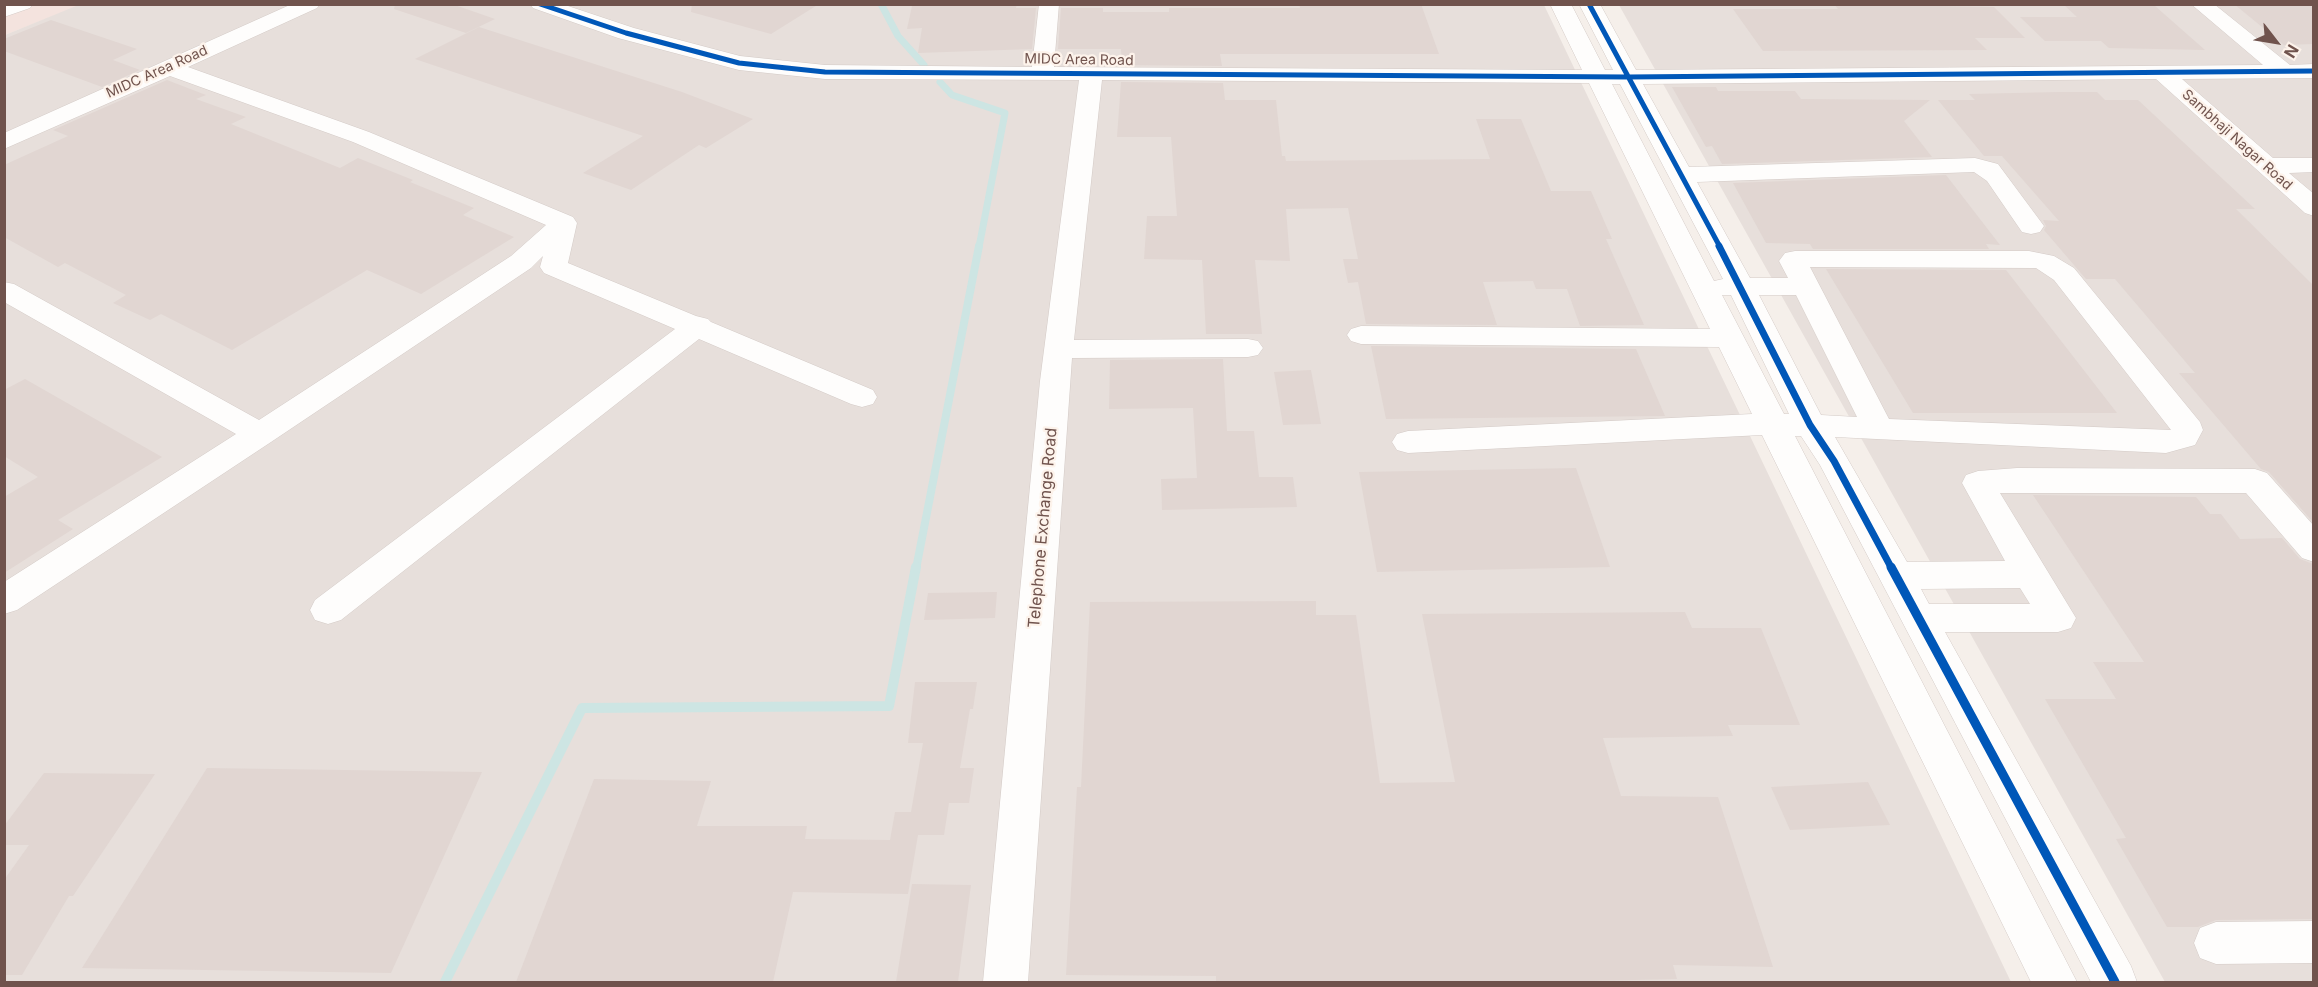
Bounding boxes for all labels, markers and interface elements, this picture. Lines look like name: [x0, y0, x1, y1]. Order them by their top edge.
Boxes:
north arrow: [2246, 12, 2306, 72]
text: N: [2280, 41, 2303, 62]
street label: MIDC Area Road: [104, 42, 210, 102]
street label: MIDC Area Road: [1024, 51, 1134, 69]
street label: Sambhaji Nagar Road: [2178, 86, 2296, 194]
street label: Telephone Exchange Road: [1025, 427, 1061, 629]

